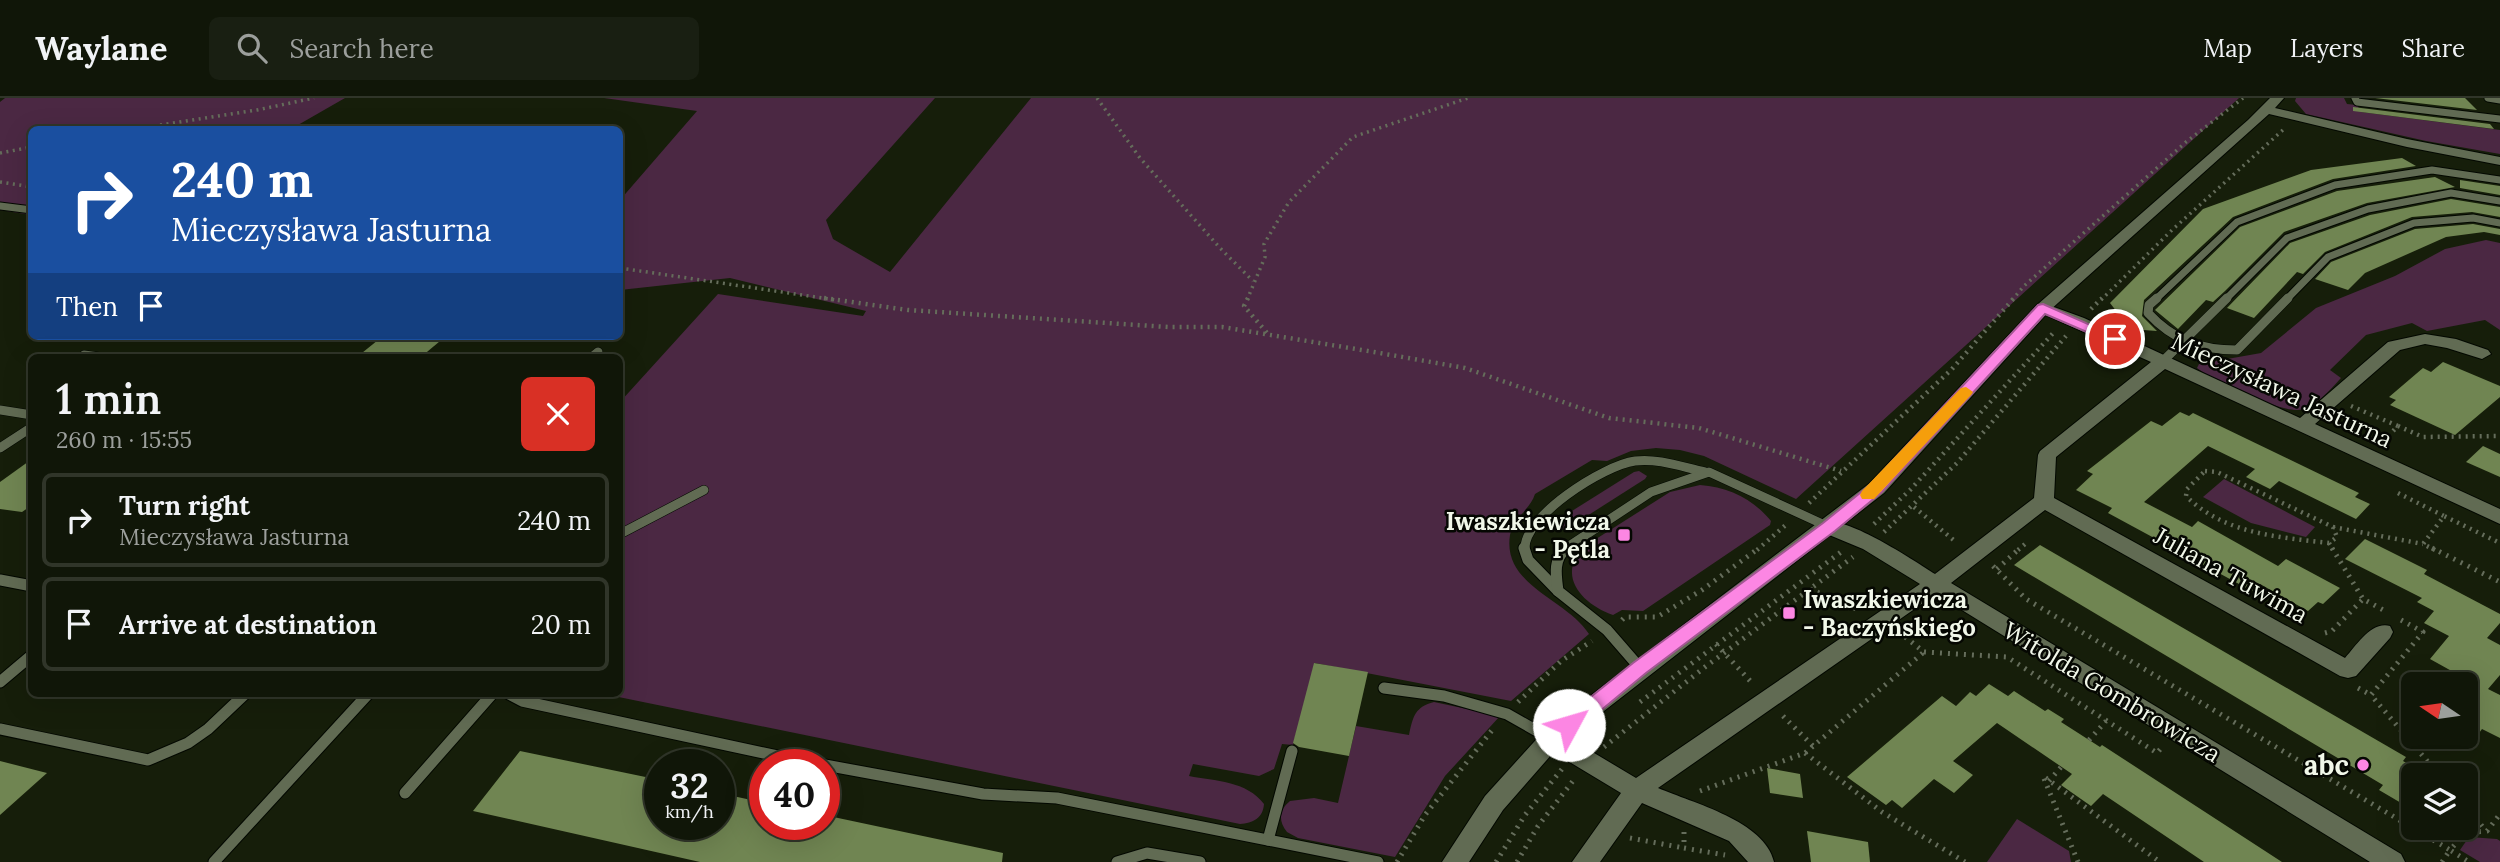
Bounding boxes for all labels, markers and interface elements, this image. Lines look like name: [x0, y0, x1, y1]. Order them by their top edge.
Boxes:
search box: [209, 17, 699, 80]
text: Waylane: [35, 27, 167, 69]
icon: search: [233, 29, 271, 67]
text: Search here: [289, 32, 434, 65]
text: Map: [2203, 33, 2252, 64]
text: Layers: [2290, 33, 2363, 64]
text: Share: [2401, 33, 2465, 64]
text: 240 m: [171, 148, 313, 210]
icon: right: [56, 154, 147, 245]
text: Mieczysława Jasturna: [171, 209, 491, 250]
icon: arrive: [132, 287, 170, 325]
text: Then: [56, 290, 118, 323]
pin: [2085, 309, 2145, 369]
icon: arrive: [2096, 320, 2134, 358]
street label: Mieczysława Jasturna: [2167, 325, 2397, 455]
text: 1 min: [56, 372, 161, 426]
button: close: [521, 377, 595, 451]
text: 260 m · 15:55: [56, 425, 192, 454]
text: Turn right: [119, 489, 250, 522]
icon: right: [60, 501, 98, 539]
text: 240 m: [517, 504, 591, 537]
place label: Iwaszkiewicza - Pętla: [1446, 506, 1610, 565]
street label: Juliana Tuwima: [2148, 519, 2313, 630]
text: Mieczysława Jasturna: [119, 522, 349, 551]
marker: Iwaszkiewicza - Pętla: [1616, 527, 1632, 543]
place label: Iwaszkiewicza - Baczyńskiego: [1803, 584, 1976, 643]
icon: arrive: [60, 605, 98, 643]
marker: Iwaszkiewicza - Baczyńskiego: [1781, 605, 1797, 621]
text: Arrive at destination: [119, 608, 377, 641]
text: 20 m: [531, 608, 591, 641]
street label: Witolda Gombrowicza: [1998, 615, 2226, 769]
north arrow: [2401, 672, 2478, 749]
map controls: [2401, 672, 2478, 840]
position arrow: [1532, 688, 1606, 762]
place label: abc: [2304, 747, 2349, 783]
speed limit sign: 40: [749, 749, 840, 840]
marker: abc: [2355, 757, 2371, 773]
text: 32: [670, 763, 709, 808]
button: layers: [2401, 763, 2478, 840]
text: km/h: [665, 800, 714, 823]

